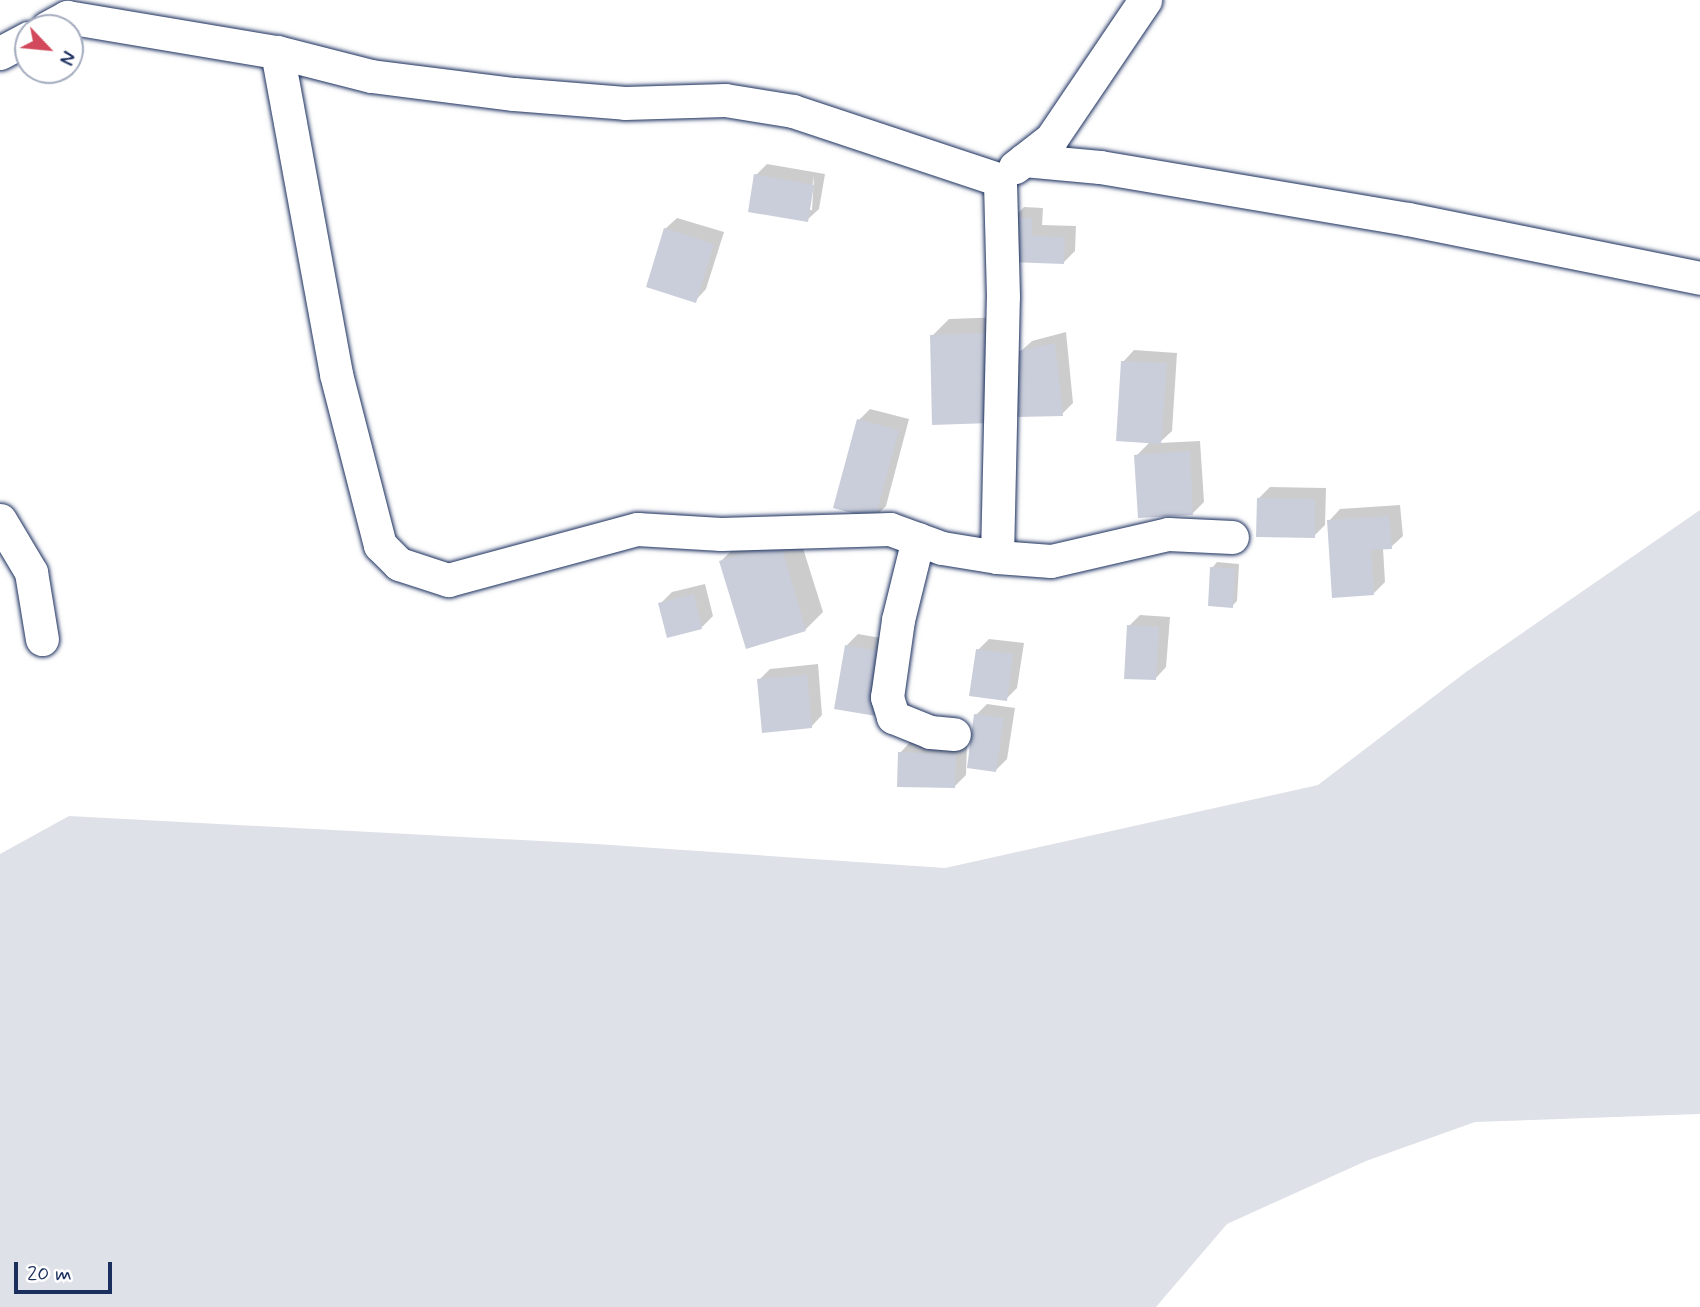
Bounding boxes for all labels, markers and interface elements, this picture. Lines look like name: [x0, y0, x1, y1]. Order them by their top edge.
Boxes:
north arrow: [14, 14, 84, 84]
text: N: [53, 46, 81, 69]
scale bar: [18, 1248, 116, 1292]
text: 20 m: [27, 1260, 72, 1288]

